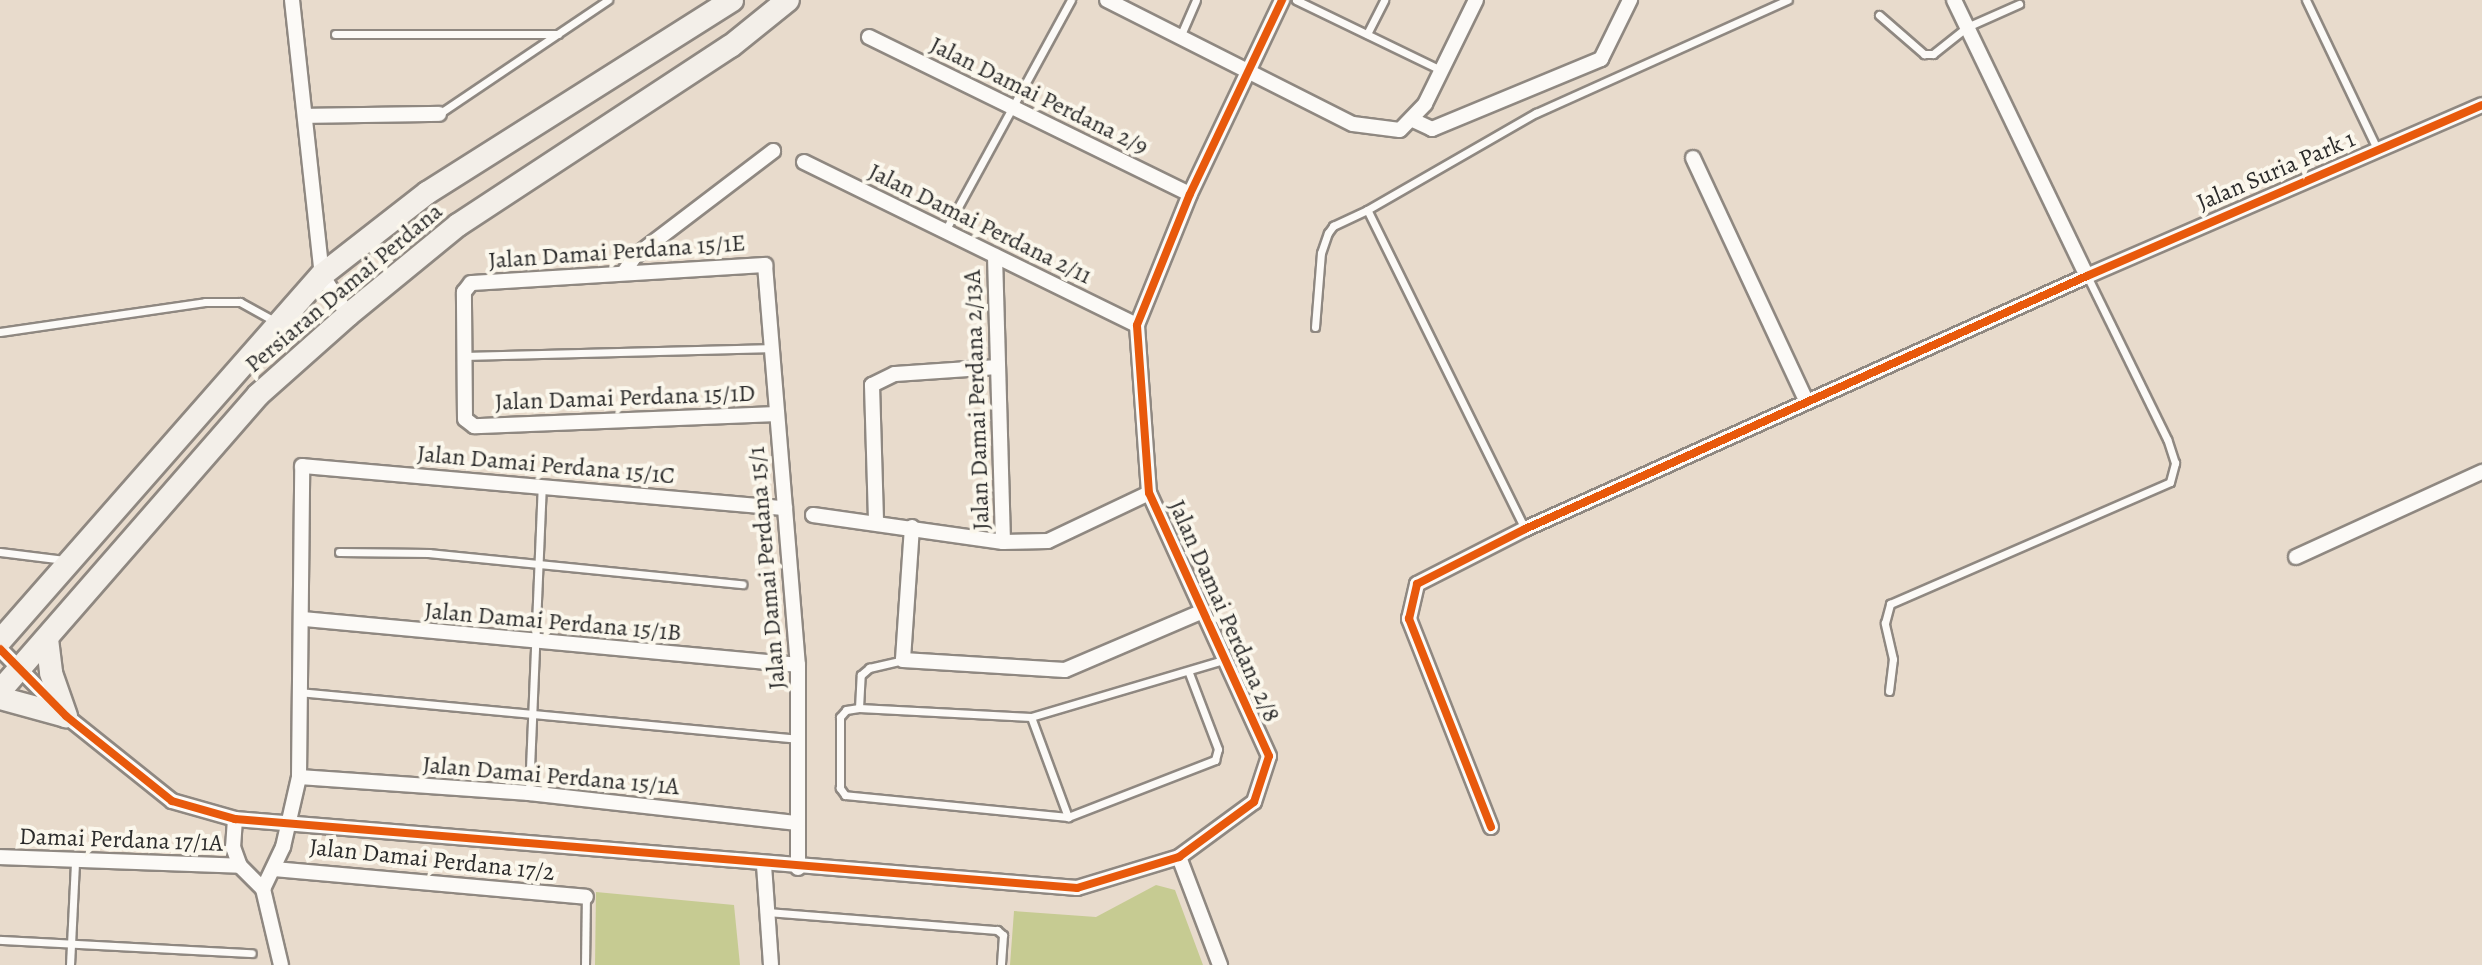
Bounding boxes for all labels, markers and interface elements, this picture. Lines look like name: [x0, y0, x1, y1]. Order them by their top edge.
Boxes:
street label: Jalan Damai Perdana 2/9: [925, 31, 1153, 161]
street label: Jalan Suria Park 1: [2193, 125, 2359, 217]
street label: Jalan Damai Perdana 2/11: [864, 157, 1096, 291]
street label: Persiaran Damai Perdana: [239, 197, 449, 379]
street label: Jalan Damai Perdana 15/1E: [487, 229, 747, 275]
street label: Jalan Damai Perdana 2/13A: [958, 269, 996, 531]
street label: Jalan Damai Perdana 15/1D: [494, 379, 756, 417]
street label: Jalan Damai Perdana 15/1C: [416, 439, 676, 491]
street label: Jalan Damai Perdana 15/1: [742, 445, 792, 691]
street label: Jalan Damai Perdana 2/8: [1162, 496, 1286, 726]
street label: Jalan Damai Perdana 15/1B: [423, 596, 683, 648]
street label: Jalan Damai Perdana 15/1A: [421, 750, 681, 802]
street label: Damai Perdana 17/1A: [18, 822, 224, 858]
street label: Jalan Damai Perdana 17/2: [308, 833, 556, 887]

